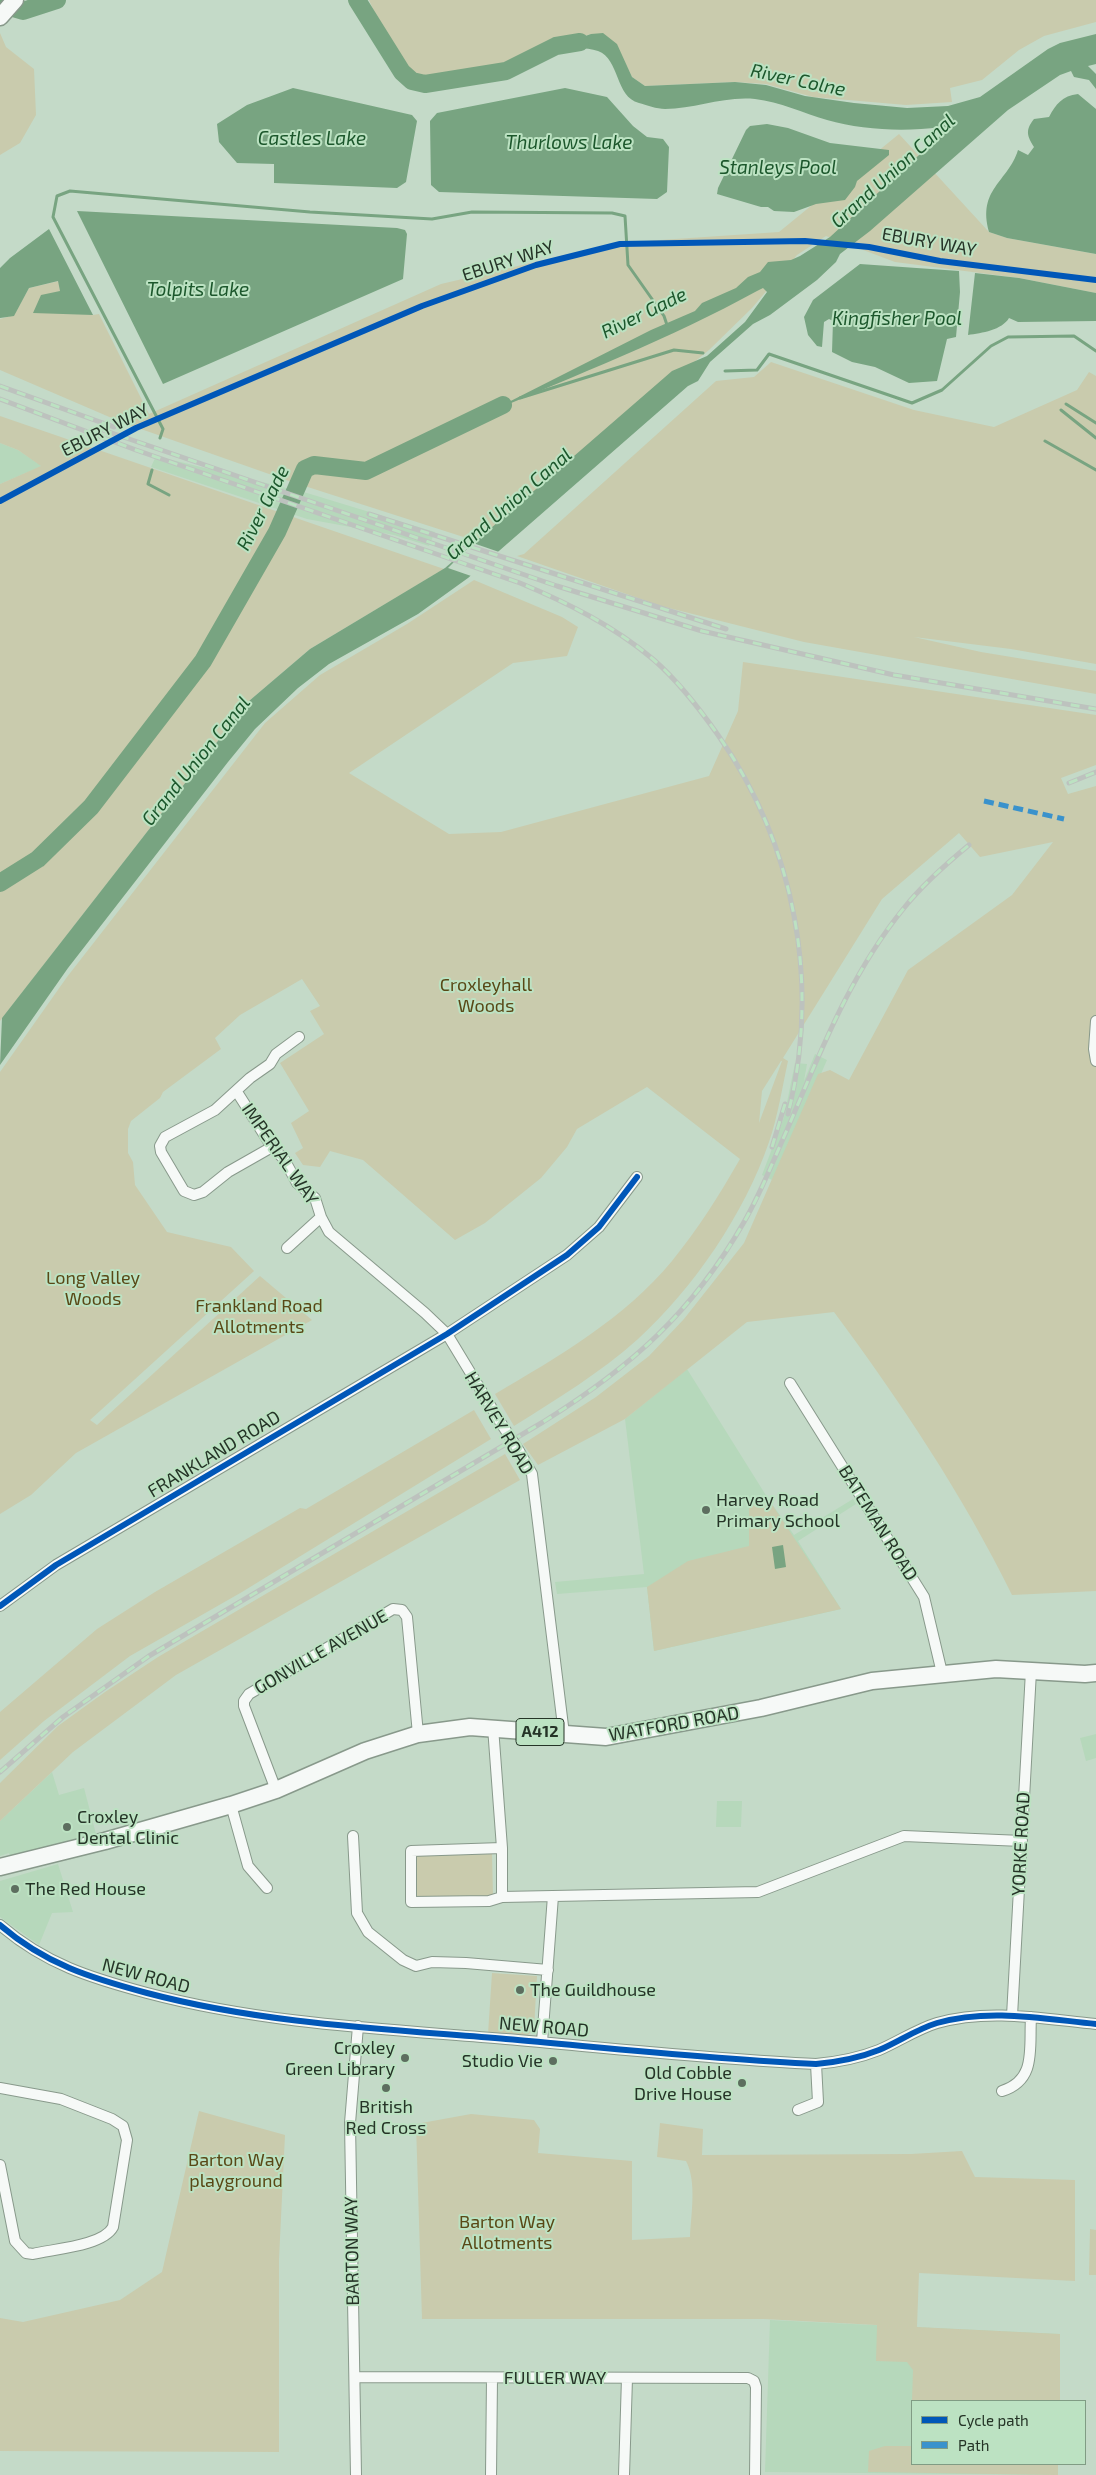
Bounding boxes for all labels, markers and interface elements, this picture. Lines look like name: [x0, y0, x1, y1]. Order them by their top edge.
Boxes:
water label: River Colne: [748, 59, 848, 101]
water label: Grand Union Canal: [826, 109, 960, 233]
water label: Castles Lake: [258, 128, 366, 150]
water label: Thurlows Lake: [506, 132, 632, 154]
water label: Stanleys Pool: [719, 157, 837, 179]
street label: EBURY WAY: [880, 223, 978, 261]
street label: EBURY WAY: [459, 236, 557, 286]
water label: Tolpits Lake: [147, 279, 249, 301]
water label: River Gade: [598, 283, 690, 343]
water label: Kingfisher Pool: [832, 308, 962, 330]
street label: EBURY WAY: [58, 399, 152, 461]
water label: Grand Union Canal: [441, 443, 577, 565]
water label: River Gade: [232, 462, 294, 554]
water label: Grand Union Canal: [137, 692, 255, 830]
park label: Croxleyhall Woods: [440, 974, 532, 1016]
street label: IMPERIAL WAY: [237, 1099, 323, 1209]
park label: Long Valley Woods: [46, 1267, 140, 1310]
park label: Frankland Road Allotments: [195, 1295, 323, 1338]
street label: HARVEY ROAD: [460, 1368, 538, 1478]
street label: FRANKLAND ROAD: [144, 1406, 284, 1502]
street label: BATEMAN ROAD: [834, 1461, 922, 1585]
place label: Harvey Road Primary School: [716, 1489, 840, 1532]
marker: Harvey Road Primary School: [700, 1504, 712, 1516]
street label: GONVILLE AVENUE: [250, 1605, 392, 1699]
street label: WATFORD ROAD: [607, 1702, 741, 1746]
road number: A412: [516, 1718, 564, 1745]
street label: YORKE ROAD: [1007, 1792, 1035, 1896]
place label: Croxley Dental Clinic: [77, 1806, 179, 1848]
marker: Croxley Dental Clinic: [61, 1821, 73, 1833]
place label: The Red House: [25, 1878, 146, 1900]
marker: The Red House: [9, 1883, 21, 1895]
street label: NEW ROAD: [100, 1954, 192, 1998]
place label: The Guildhouse: [530, 1979, 656, 2001]
marker: The Guildhouse: [514, 1984, 526, 1996]
street label: NEW ROAD: [498, 2012, 590, 2042]
place label: Croxley Green Library: [285, 2037, 395, 2080]
place label: Studio Vie: [462, 2050, 543, 2072]
marker: Croxley Green Library: [399, 2052, 411, 2064]
marker: Studio Vie: [547, 2055, 559, 2067]
place label: Old Cobble Drive House: [634, 2062, 732, 2104]
marker: Old Cobble Drive House: [736, 2077, 748, 2089]
marker: British Red Cross: [380, 2082, 392, 2094]
place label: British Red Cross: [346, 2096, 426, 2138]
park label: Barton Way playground: [188, 2149, 284, 2192]
street label: BARTON WAY: [340, 2196, 364, 2306]
park label: Barton Way Allotments: [459, 2211, 555, 2254]
street label: FULLER WAY: [504, 2367, 606, 2389]
legend: [911, 2400, 1086, 2465]
text: Cycle path: [958, 2411, 1029, 2429]
text: Path: [958, 2436, 989, 2454]

